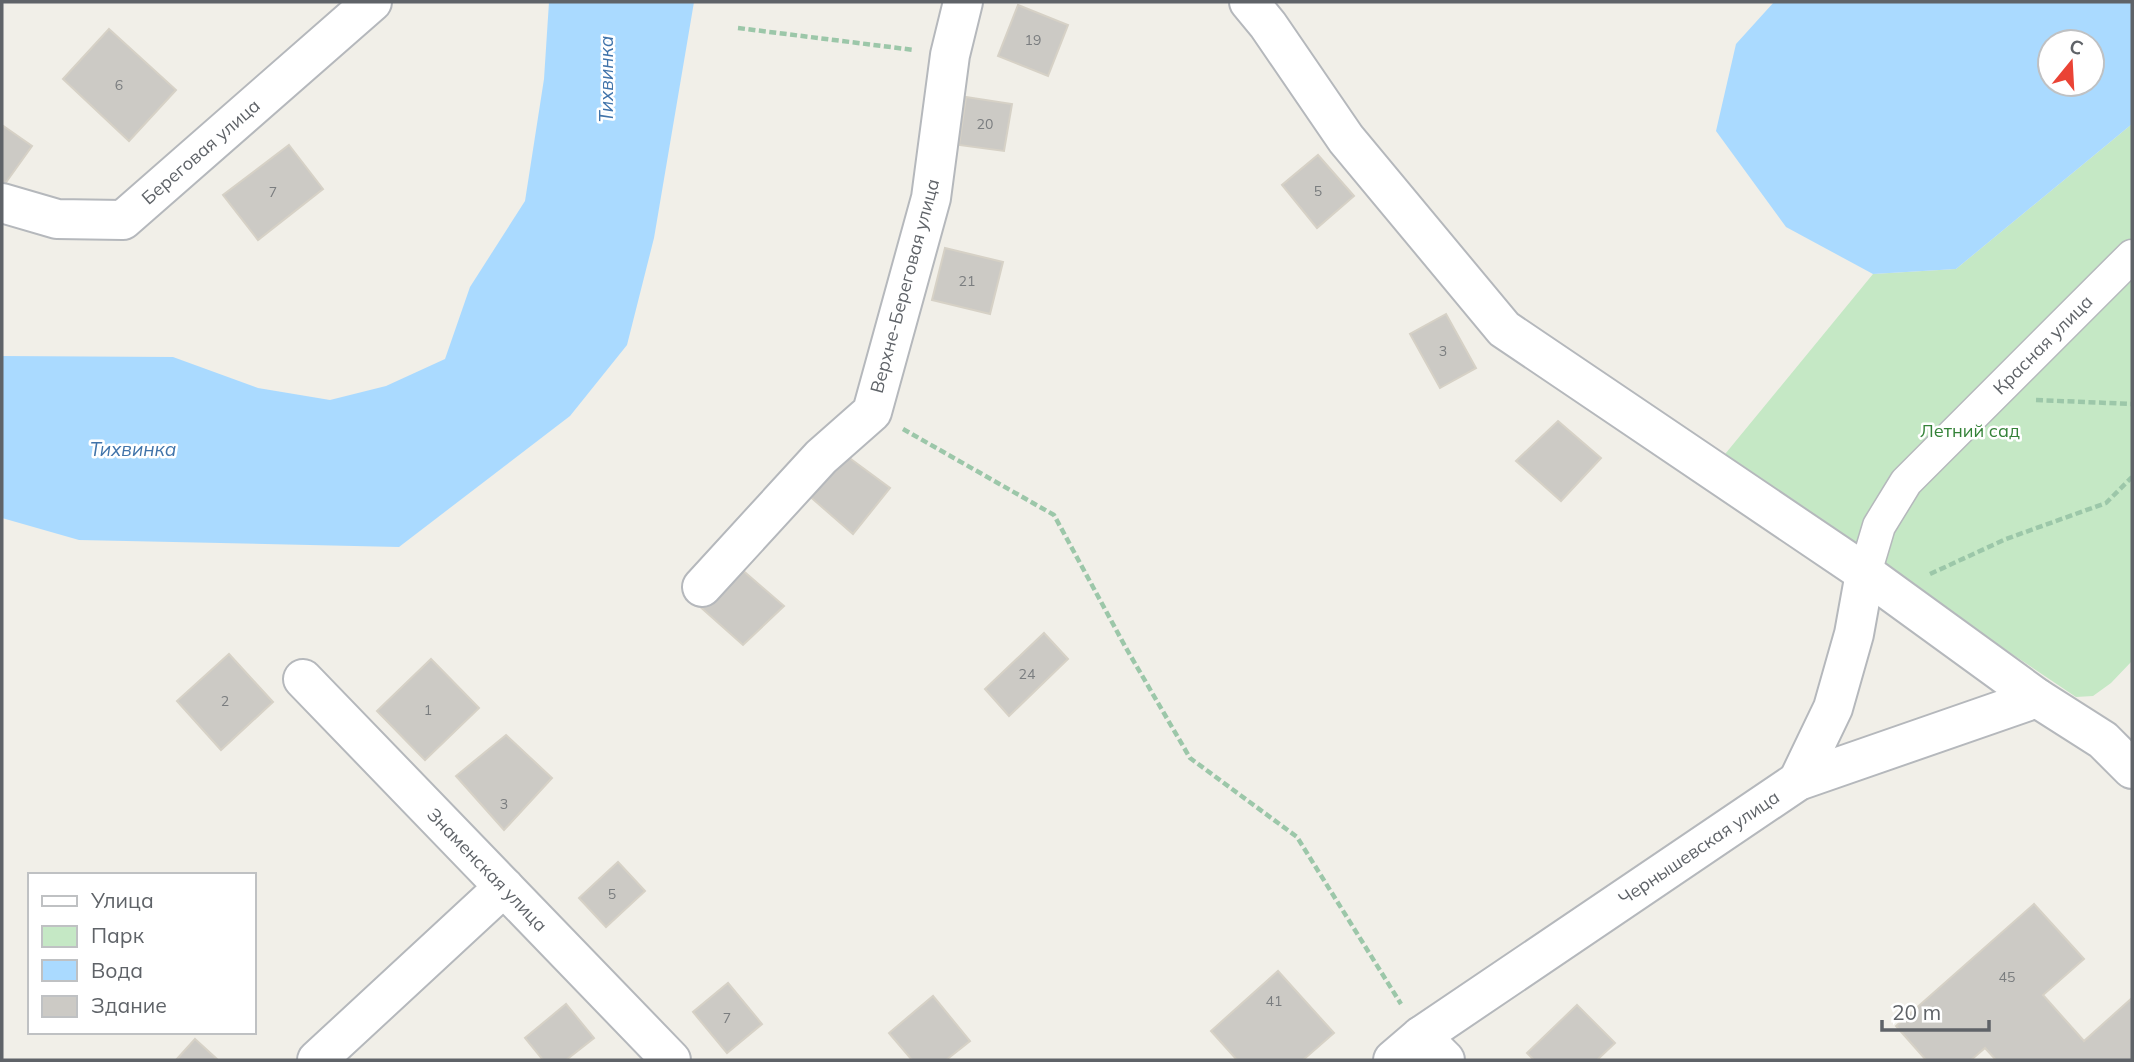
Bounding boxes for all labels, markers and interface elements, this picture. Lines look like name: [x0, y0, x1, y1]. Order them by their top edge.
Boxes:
north arrow: [2036, 28, 2106, 98]
house number: 19: [1025, 31, 1041, 49]
text: С: [2066, 33, 2086, 60]
water label: Тихвинка: [594, 36, 618, 122]
house number: 6: [115, 76, 123, 94]
street label: Береговая улица: [137, 94, 265, 209]
house number: 20: [977, 115, 993, 133]
street label: Верхне-Береговая улица: [865, 176, 944, 396]
house number: 5: [1314, 182, 1322, 200]
house number: 7: [269, 183, 277, 201]
house number: 21: [959, 272, 975, 290]
street label: Красная улица: [1988, 290, 2097, 399]
house number: 3: [1439, 342, 1447, 360]
park label: Летний сад: [1920, 419, 2020, 442]
water label: Тихвинка: [90, 437, 176, 461]
house number: 24: [1019, 665, 1036, 683]
house number: 2: [221, 692, 229, 710]
house number: 1: [424, 701, 432, 719]
street label: Чернышевская улица: [1614, 785, 1784, 910]
house number: 3: [500, 795, 508, 813]
street label: Знаменская улица: [422, 803, 552, 936]
legend: [28, 873, 256, 1034]
house number: 5: [608, 885, 616, 903]
text: Улица: [90, 887, 154, 913]
text: Парк: [91, 922, 145, 948]
text: Вода: [91, 957, 143, 983]
house number: 45: [1999, 968, 2015, 986]
scale bar: [1882, 988, 1989, 1032]
text: Здание: [91, 992, 167, 1018]
house number: 41: [1266, 992, 1282, 1010]
text: 20 m: [1892, 999, 1941, 1025]
house number: 7: [723, 1009, 731, 1027]

